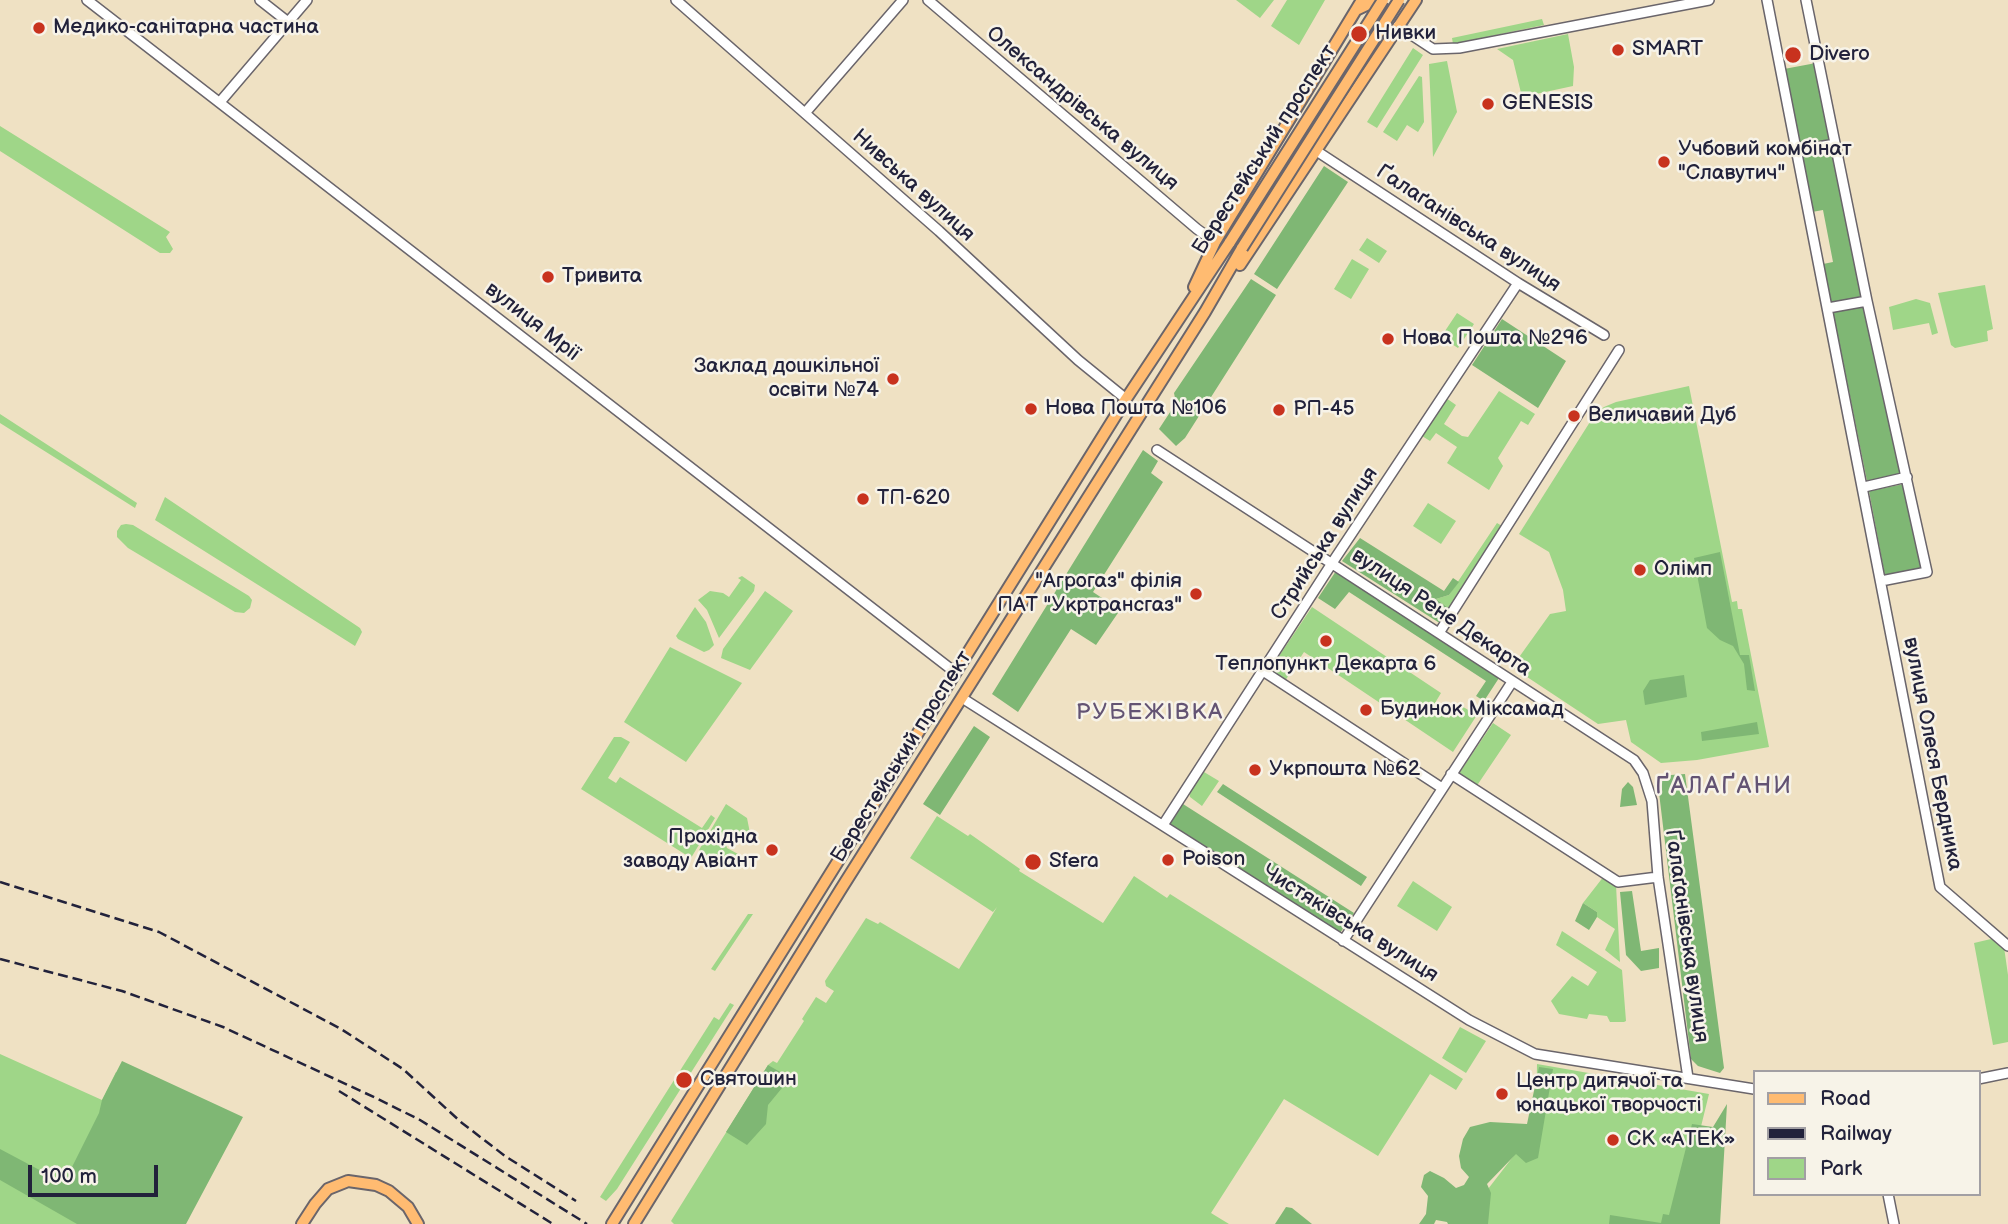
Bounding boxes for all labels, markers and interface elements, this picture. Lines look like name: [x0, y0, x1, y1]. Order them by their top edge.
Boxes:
place label: Медико-санітарна частина: [53, 15, 319, 41]
marker: Медико-санітарна частина: [31, 20, 47, 36]
street label: Олександрівська вулиця: [981, 21, 1183, 197]
place label: Нивки: [1375, 21, 1436, 47]
marker: Нивки: [1349, 24, 1369, 44]
place label: SMART: [1632, 37, 1703, 63]
street label: Берестейський проспект: [1188, 40, 1342, 260]
marker: SMART: [1610, 42, 1626, 58]
place label: Divero: [1809, 42, 1870, 68]
marker: Divero: [1783, 45, 1803, 65]
place label: GENESIS: [1502, 91, 1593, 117]
marker: GENESIS: [1480, 96, 1496, 112]
street label: Нивська вулиця: [847, 124, 979, 248]
place label: Учбовий комбінат "Славутич": [1678, 137, 1852, 187]
marker: Учбовий комбінат "Славутич": [1656, 154, 1672, 170]
street label: Ґалаґанівська вулиця: [1371, 160, 1565, 298]
place label: Тривита: [562, 264, 642, 290]
marker: Тривита: [540, 269, 556, 285]
street label: вулиця Мрії: [480, 277, 584, 367]
place label: Нова Пошта №296: [1402, 326, 1588, 352]
marker: Нова Пошта №296: [1380, 331, 1396, 347]
place label: Заклад дошкільної освіти №74: [694, 354, 879, 404]
marker: Заклад дошкільної освіти №74: [885, 371, 901, 387]
place label: Нова Пошта №106: [1045, 396, 1227, 422]
place label: РП-45: [1293, 397, 1355, 423]
marker: Нова Пошта №106: [1023, 401, 1039, 417]
marker: РП-45: [1271, 402, 1287, 418]
place label: Величавий Дуб: [1588, 403, 1736, 429]
marker: Величавий Дуб: [1566, 408, 1582, 424]
street label: Стрийська вулиця: [1266, 463, 1384, 625]
place label: ТП-620: [877, 486, 950, 512]
marker: ТП-620: [855, 491, 871, 507]
street label: вулиця Рене Декарта: [1346, 544, 1536, 682]
place label: Олімп: [1654, 557, 1712, 583]
marker: Олімп: [1632, 562, 1648, 578]
place label: "Агрогаз" філія ПАТ "Укртрансгаз": [997, 569, 1182, 619]
marker: "Агрогаз" філія ПАТ "Укртрансгаз": [1188, 586, 1204, 602]
marker: Теплопункт Декарта 6: [1318, 633, 1334, 649]
street label: вулиця Олеся Бердника: [1897, 635, 1967, 873]
street label: Берестейський проспект: [826, 646, 978, 868]
place label: Теплопункт Декарта 6: [1216, 652, 1436, 678]
place label: Будинок Міксамад: [1380, 697, 1564, 723]
district label: РУБЕЖІВКА: [1077, 699, 1223, 727]
marker: Будинок Міксамад: [1358, 702, 1374, 718]
place label: Укрпошта №62: [1269, 757, 1420, 783]
marker: Укрпошта №62: [1247, 762, 1263, 778]
district label: ҐАЛАҐАНИ: [1656, 773, 1792, 801]
place label: Прохідна заводу Авіант: [623, 825, 758, 875]
street label: Ґалаґанівська вулиця: [1659, 828, 1713, 1044]
marker: Прохідна заводу Авіант: [764, 842, 780, 858]
place label: Poison: [1182, 847, 1245, 873]
place label: Sfera: [1049, 849, 1099, 875]
marker: Sfera: [1023, 852, 1043, 872]
marker: Poison: [1160, 852, 1176, 868]
street label: Чистяківська вулиця: [1257, 860, 1443, 988]
place label: Святошин: [700, 1067, 797, 1093]
place label: Центр дитячої та юнацької творчості: [1516, 1069, 1702, 1119]
marker: Святошин: [674, 1070, 694, 1090]
legend: [1752, 1070, 1980, 1196]
marker: Центр дитячої та юнацької творчості: [1494, 1086, 1510, 1102]
text: Road: [1820, 1086, 1871, 1111]
text: Railway: [1820, 1121, 1892, 1146]
place label: СК «АТЕК»: [1627, 1127, 1735, 1153]
marker: СК «АТЕК»: [1605, 1132, 1621, 1148]
scale bar: [32, 1150, 161, 1194]
text: Park: [1820, 1156, 1862, 1181]
text: 100 m: [41, 1164, 97, 1189]

